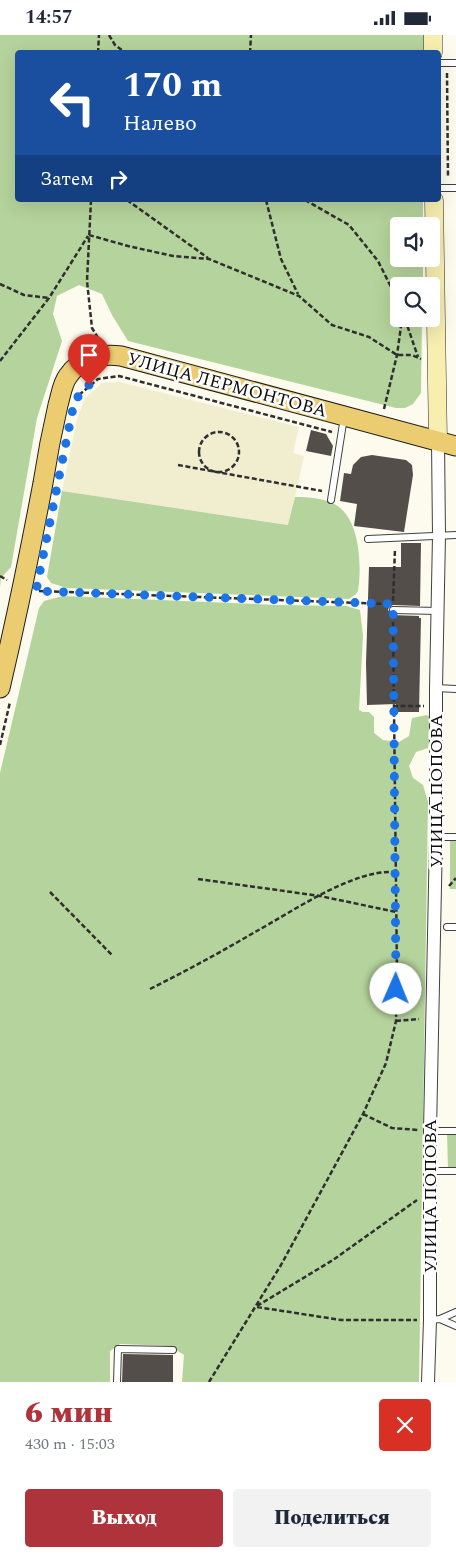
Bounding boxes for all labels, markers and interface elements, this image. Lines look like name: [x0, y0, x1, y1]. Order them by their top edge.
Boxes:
text: 14:57: [25, 3, 73, 32]
text: 170 m: [123, 59, 222, 112]
icon: left: [40, 70, 105, 135]
text: Налево: [123, 107, 197, 140]
text: Затем: [40, 165, 94, 194]
icon: right: [104, 165, 132, 193]
map controls: [390, 217, 440, 327]
button: sound: [390, 217, 440, 267]
button: search: [390, 277, 440, 327]
pin: [68, 334, 110, 385]
icon: arrive: [75, 341, 103, 369]
street label: УЛИЦА ЛЕРМОНТОВА: [124, 345, 330, 425]
street label: УЛИЦА ПОПОВА: [423, 714, 450, 868]
position arrow: [369, 962, 421, 1014]
street label: УЛИЦА ПОПОВА: [417, 1119, 444, 1273]
text: 6 мин: [25, 1390, 113, 1436]
button: close: [379, 1399, 431, 1451]
text: 430 m · 15:03: [25, 1432, 115, 1456]
button: Выход: [25, 1489, 223, 1547]
button: Поделиться: [233, 1489, 431, 1547]

